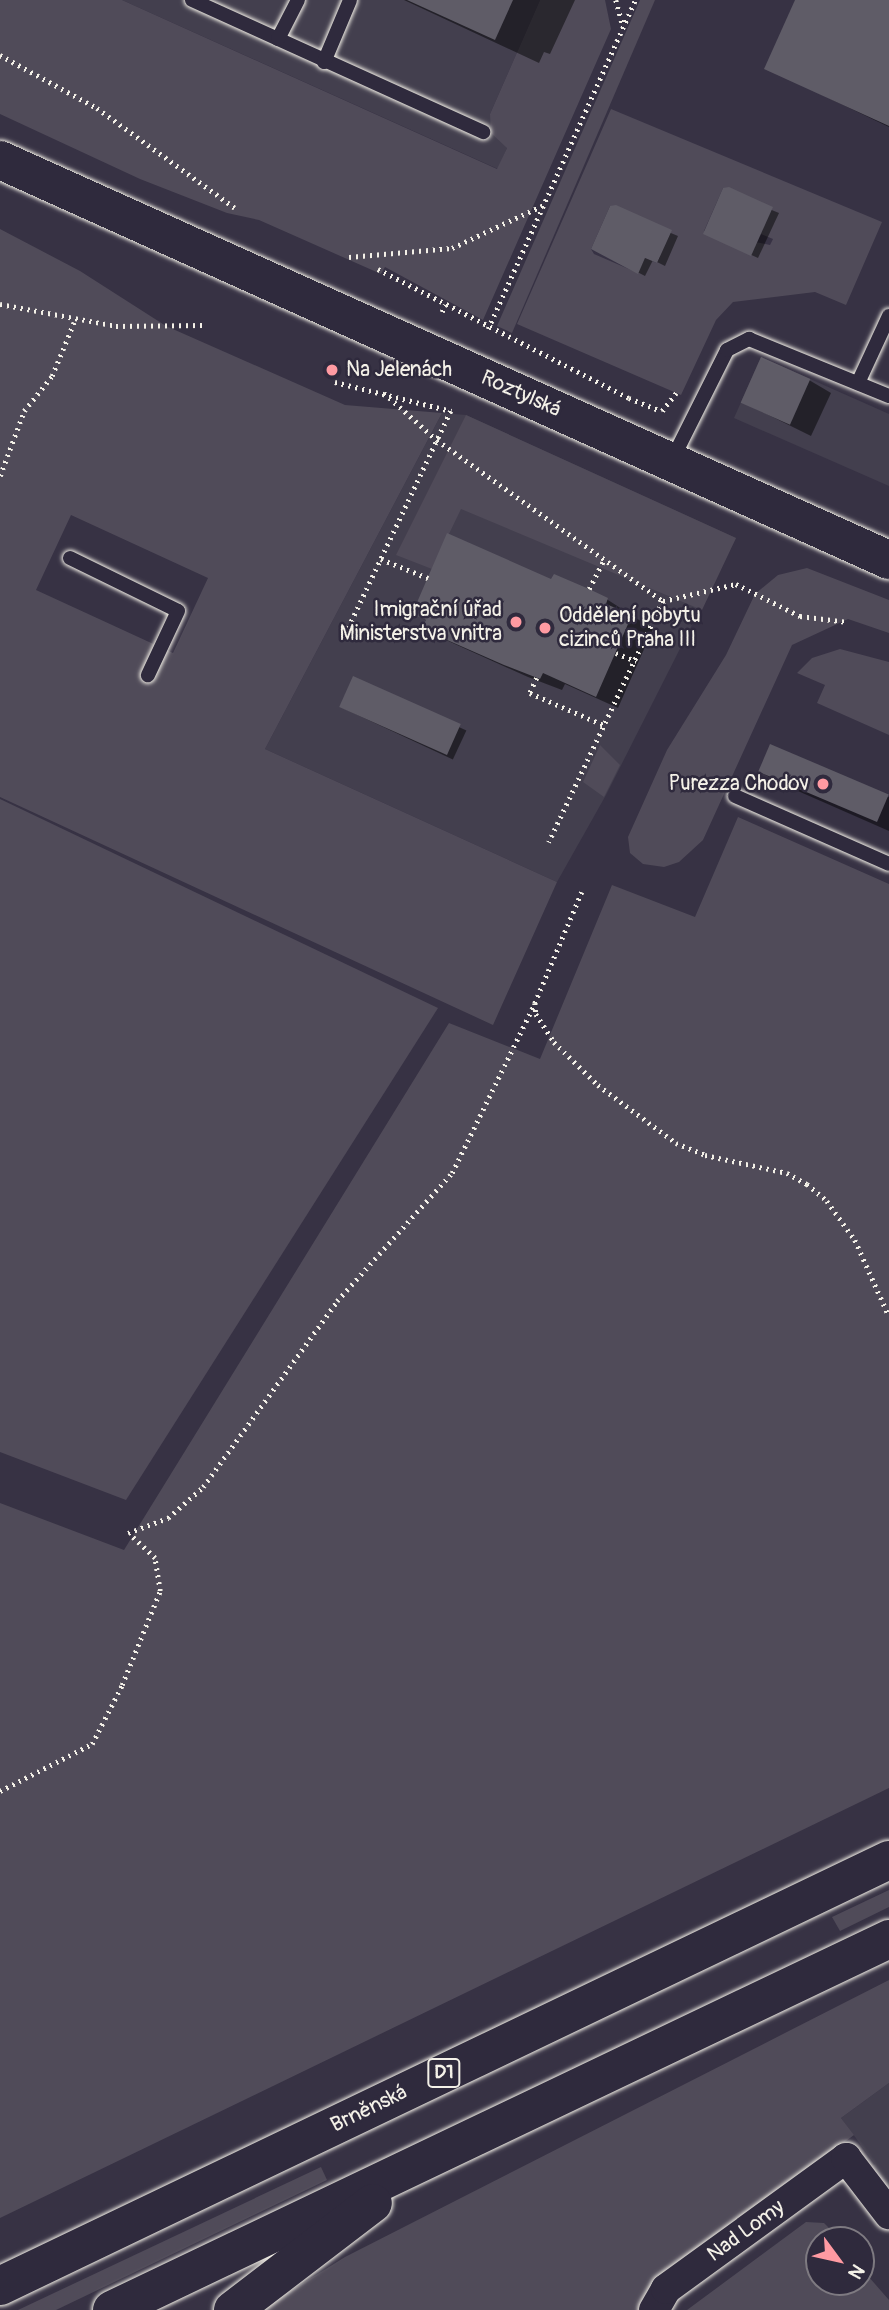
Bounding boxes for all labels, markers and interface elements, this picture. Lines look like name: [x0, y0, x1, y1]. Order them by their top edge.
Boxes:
place label: Na Jelenách: [346, 357, 452, 383]
marker: Na Jelenách: [324, 362, 340, 378]
street label: Roztylská: [477, 365, 565, 423]
place label: Imigrační úřad Ministerstva vnitra: [340, 597, 502, 647]
place label: Oddělení pobytu cizinců Praha III: [559, 603, 701, 653]
marker: Imigrační úřad Ministerstva vnitra: [508, 614, 524, 630]
marker: Oddělení pobytu cizinců Praha III: [537, 620, 553, 636]
place label: Purezza Chodov: [669, 771, 809, 797]
marker: Purezza Chodov: [815, 776, 831, 792]
road number: D1: [426, 2058, 462, 2088]
street label: Brněnská: [327, 2080, 411, 2138]
street label: Nad Lomy: [703, 2195, 789, 2267]
north arrow: [805, 2226, 875, 2296]
text: N: [842, 2259, 870, 2283]

